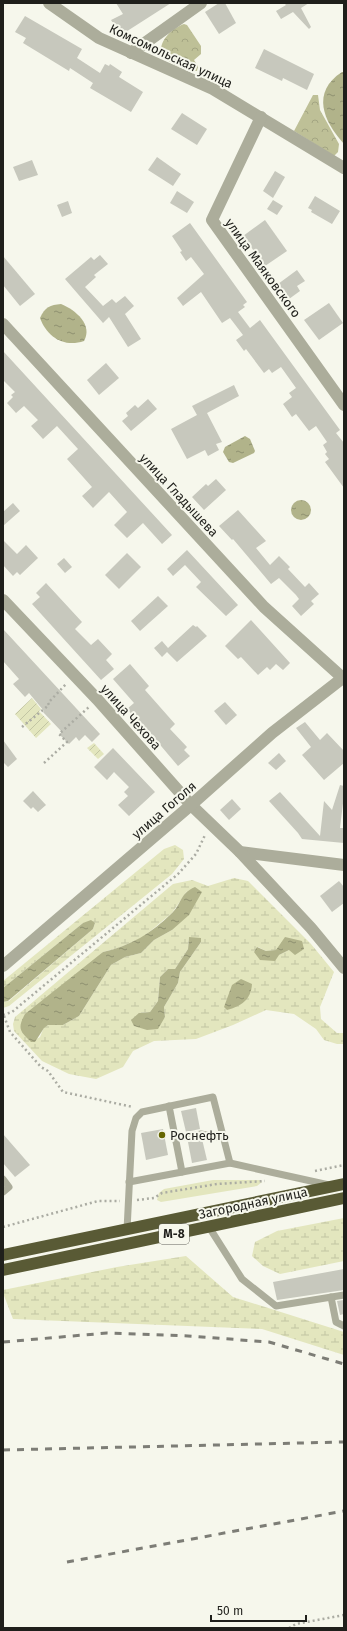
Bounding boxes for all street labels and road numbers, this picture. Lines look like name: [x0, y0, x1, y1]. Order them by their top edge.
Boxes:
street label: Комсомольская улица: [107, 21, 235, 91]
street label: улица Маяковского: [222, 216, 304, 320]
street label: улица Гладышева: [137, 450, 221, 540]
street label: улица Чехова: [98, 681, 164, 753]
street label: улица Гоголя: [129, 778, 199, 842]
street label: Загородная улица: [197, 1184, 309, 1222]
road number: М-8: [159, 1224, 189, 1244]

